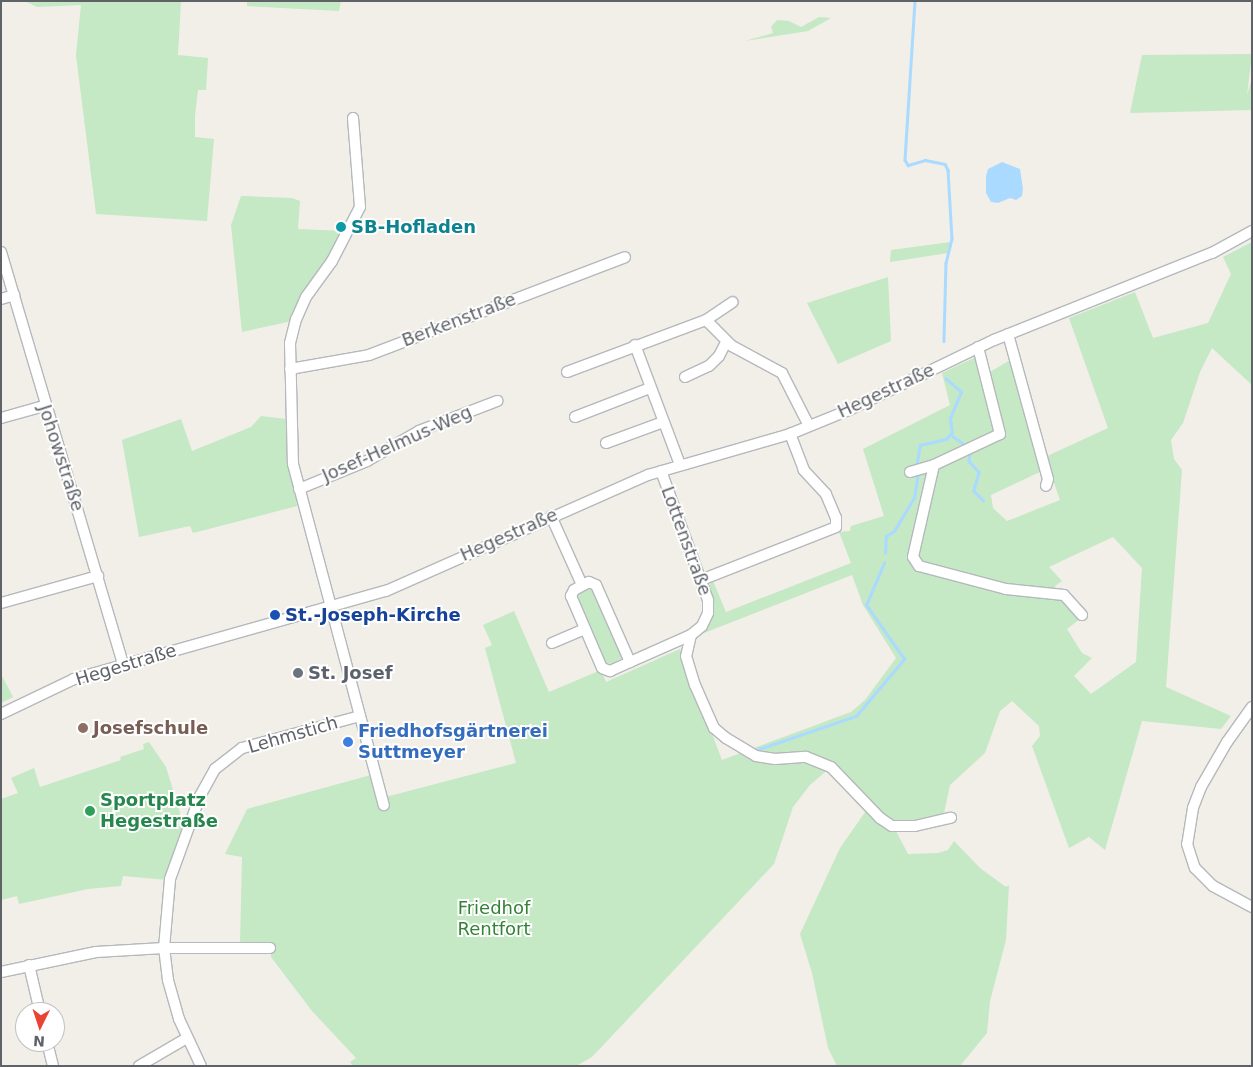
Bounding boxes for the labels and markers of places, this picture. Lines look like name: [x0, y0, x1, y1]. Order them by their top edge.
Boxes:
place label: SB-Hofladen: [351, 216, 476, 238]
marker: SB-Hofladen: [335, 221, 347, 233]
place label: St.-Joseph-Kirche: [285, 604, 461, 626]
marker: St.-Joseph-Kirche: [269, 609, 281, 621]
place label: St. Josef: [308, 662, 392, 684]
marker: St. Josef: [292, 667, 304, 679]
place label: Josefschule: [93, 717, 208, 739]
place label: Friedhofsgärtnerei Suttmeyer: [358, 721, 548, 764]
marker: Josefschule: [77, 722, 89, 734]
marker: Friedhofsgärtnerei Suttmeyer: [342, 736, 354, 748]
place label: Sportplatz Hegestraße: [100, 790, 218, 832]
marker: Sportplatz Hegestraße: [84, 805, 96, 817]

